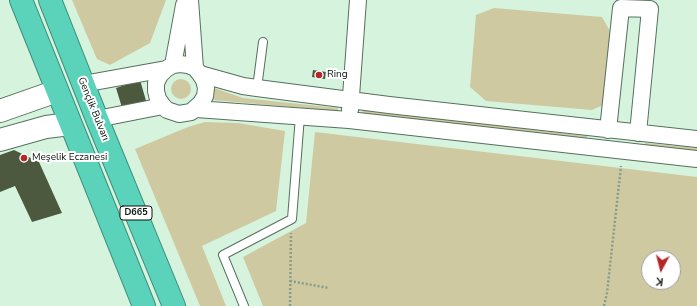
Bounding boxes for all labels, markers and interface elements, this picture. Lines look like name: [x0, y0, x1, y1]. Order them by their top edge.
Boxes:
place label: Ring: [327, 69, 348, 81]
marker: Ring: [314, 70, 324, 80]
street label: Gençlik Bulvarı: [75, 76, 111, 142]
place label: Meşelik Eczanesi: [32, 152, 107, 164]
marker: Meşelik Eczanesi: [19, 153, 29, 163]
road number: D665: [120, 206, 152, 220]
north arrow: [641, 250, 681, 290]
text: K: [655, 274, 664, 289]

